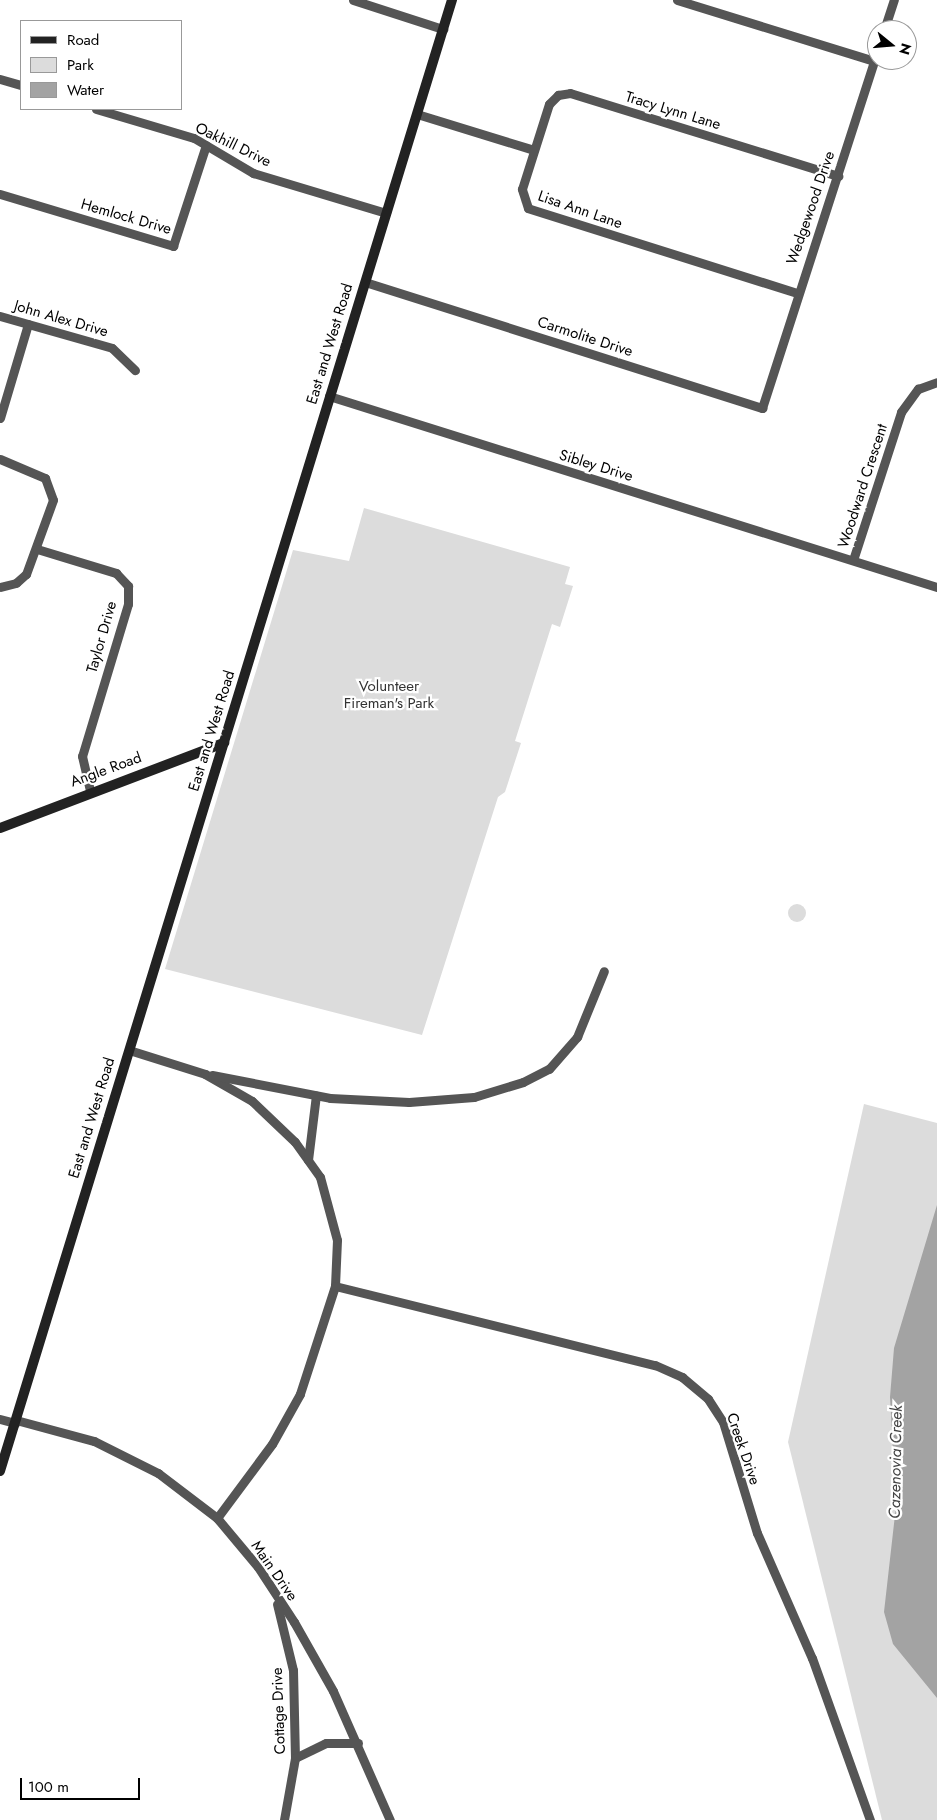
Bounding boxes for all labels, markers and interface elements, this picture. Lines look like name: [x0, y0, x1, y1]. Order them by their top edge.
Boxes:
legend: [20, 20, 182, 110]
north arrow: [867, 20, 917, 70]
text: Road: [67, 29, 99, 51]
text: N: [894, 41, 917, 57]
text: Park: [67, 54, 94, 76]
text: Water: [67, 79, 104, 101]
street label: Tracy Lynn Lane: [623, 88, 723, 134]
street label: Oakhill Drive: [192, 119, 274, 171]
street label: Wedgewood Drive: [783, 149, 839, 267]
street label: Lisa Ann Lane: [535, 187, 625, 233]
street label: Hemlock Drive: [79, 195, 173, 239]
street label: East and West Road: [303, 281, 357, 407]
street label: John Alex Drive: [12, 297, 110, 341]
street label: Carmolite Drive: [535, 313, 635, 361]
street label: Woodward Crescent: [834, 422, 892, 550]
street label: Sibley Drive: [557, 446, 635, 486]
street label: Taylor Drive: [83, 599, 121, 675]
street label: East and West Road: [185, 668, 239, 794]
park label: Volunteer Fireman's Park: [344, 677, 434, 712]
street label: Angle Road: [68, 749, 144, 791]
street label: East and West Road: [65, 1055, 119, 1181]
water label: Cazenovia Creek: [885, 1405, 907, 1519]
street label: Creek Drive: [722, 1411, 764, 1487]
street label: Main Drive: [247, 1538, 301, 1604]
street label: Cottage Drive: [268, 1667, 290, 1755]
scale bar: [22, 1768, 142, 1800]
text: 100 m: [28, 1776, 69, 1798]

